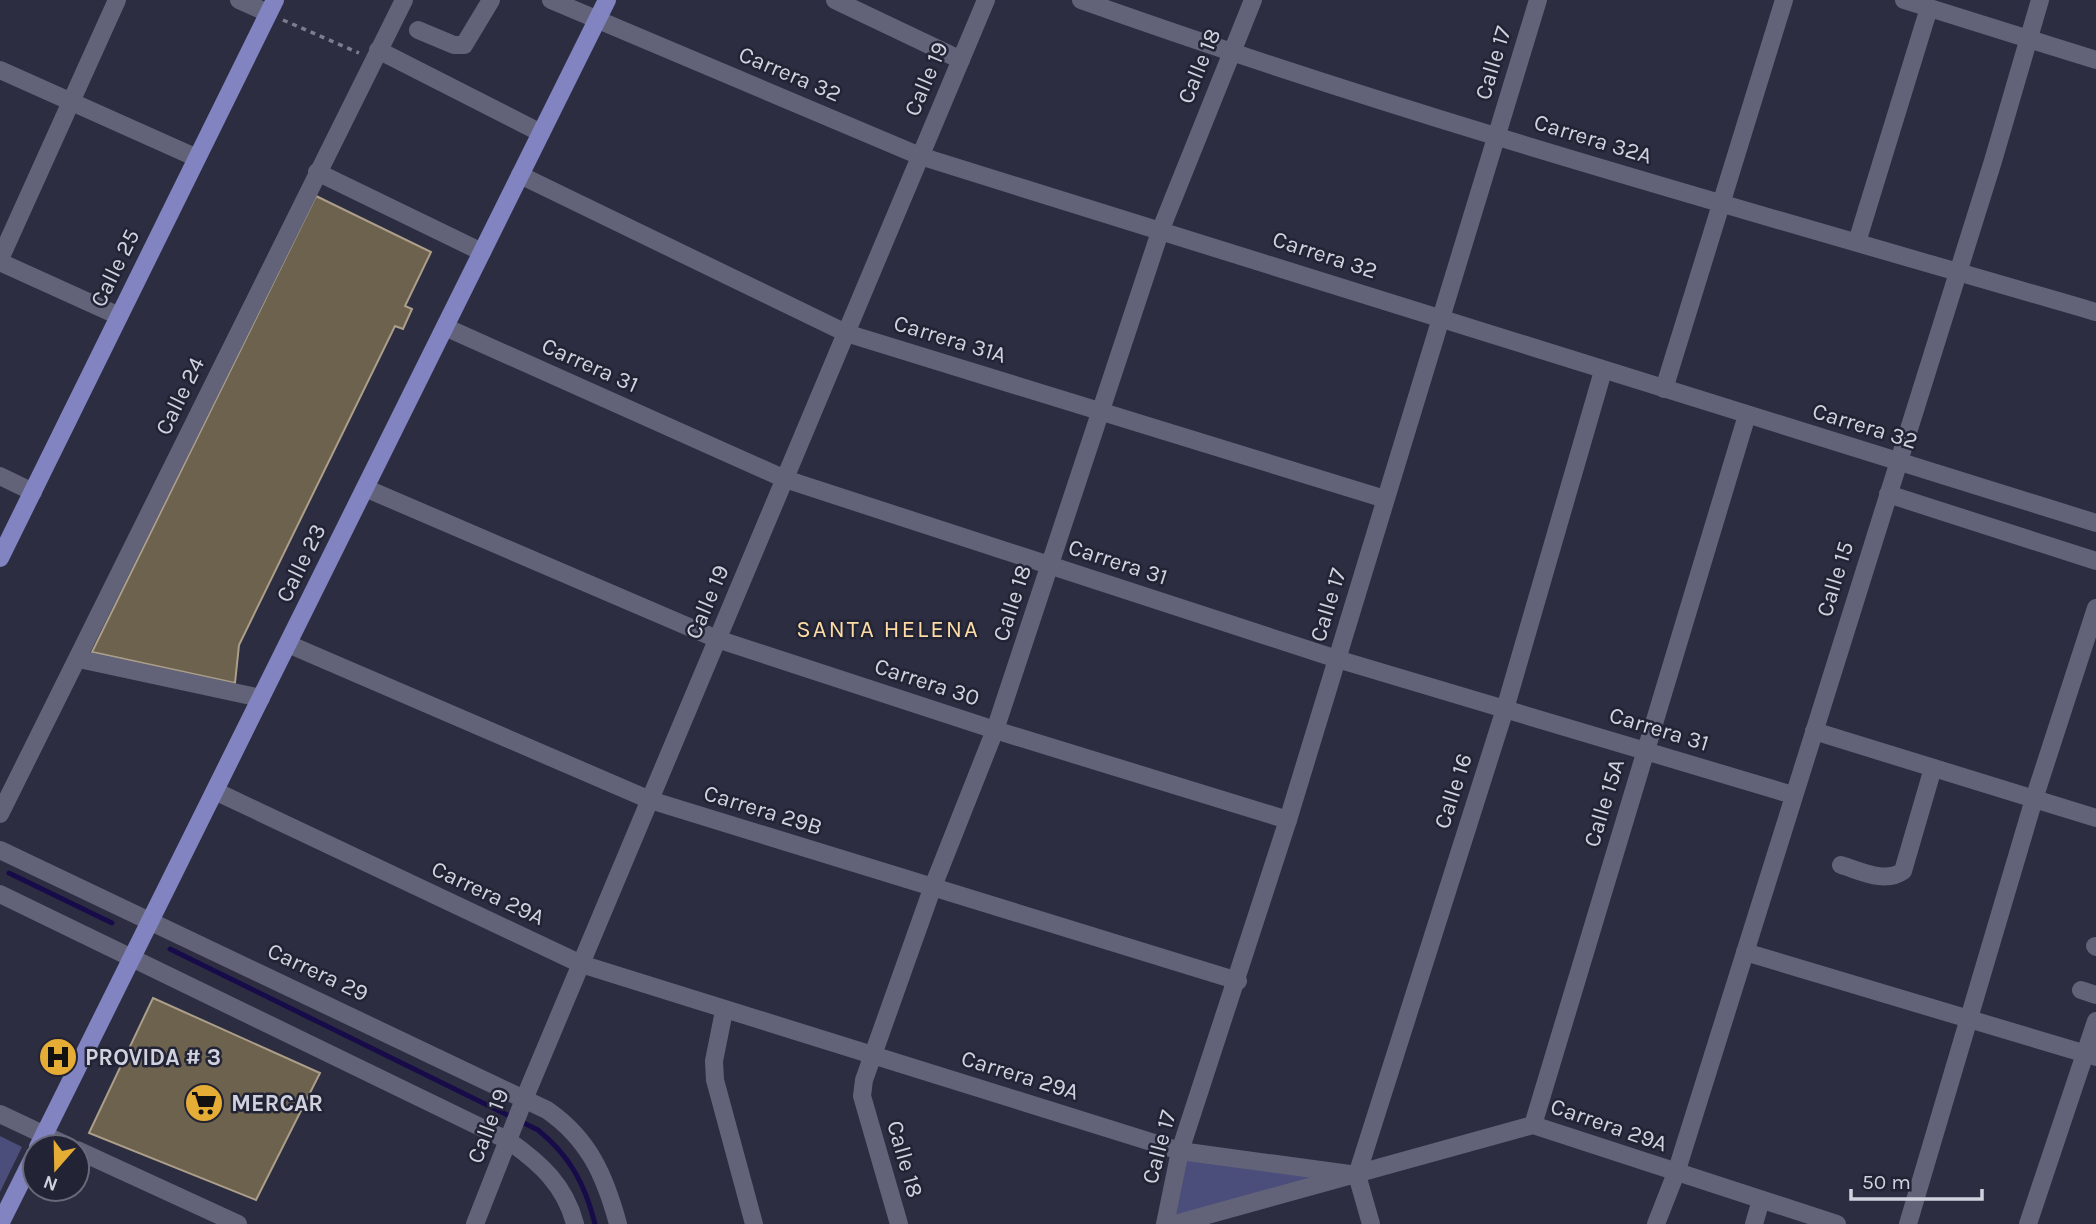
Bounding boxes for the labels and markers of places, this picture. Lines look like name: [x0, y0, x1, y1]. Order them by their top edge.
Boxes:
hospital icon: PROVIDA # 3: [37, 1036, 79, 1078]
place label: PROVIDA # 3: [85, 1044, 221, 1071]
supermarket icon: MERCAR: [183, 1082, 225, 1124]
place label: MERCAR: [231, 1090, 323, 1117]

